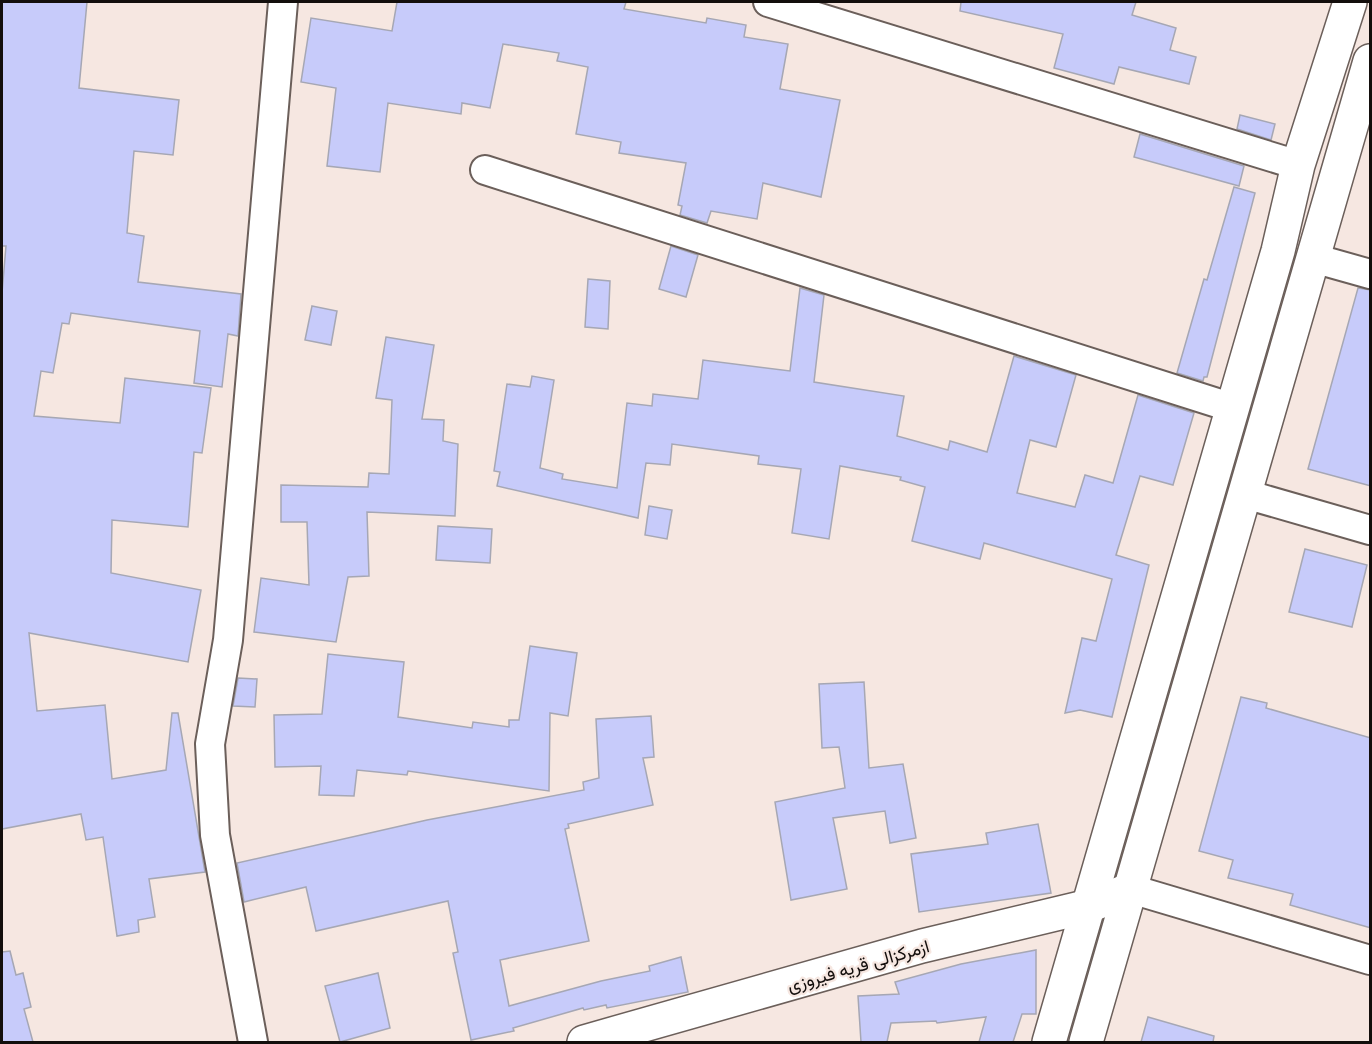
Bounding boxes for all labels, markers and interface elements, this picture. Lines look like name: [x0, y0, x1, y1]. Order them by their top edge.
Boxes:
street label: ازمرکزالی قریه فیروزی: [784, 933, 932, 997]

